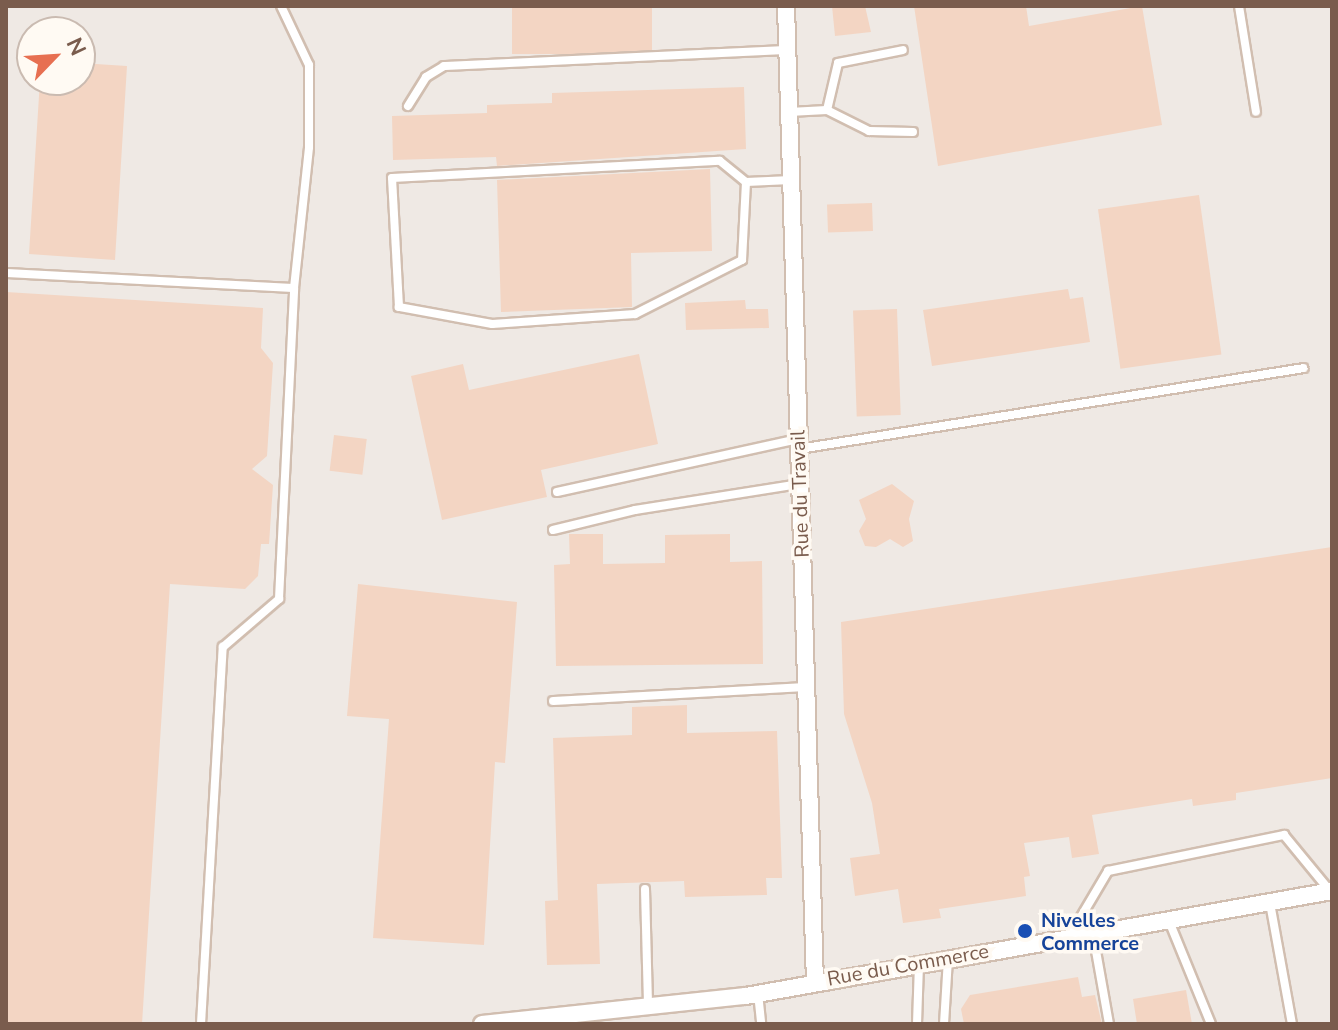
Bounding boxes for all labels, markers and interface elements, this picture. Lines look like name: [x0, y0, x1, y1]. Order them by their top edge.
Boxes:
north arrow: [16, 16, 96, 96]
text: N: [59, 33, 93, 61]
street label: Rue du Travail: [786, 430, 814, 558]
place label: Nivelles Commerce: [1041, 908, 1139, 955]
marker: Nivelles Commerce: [1016, 922, 1034, 940]
street label: Rue du Commerce: [825, 939, 991, 991]

